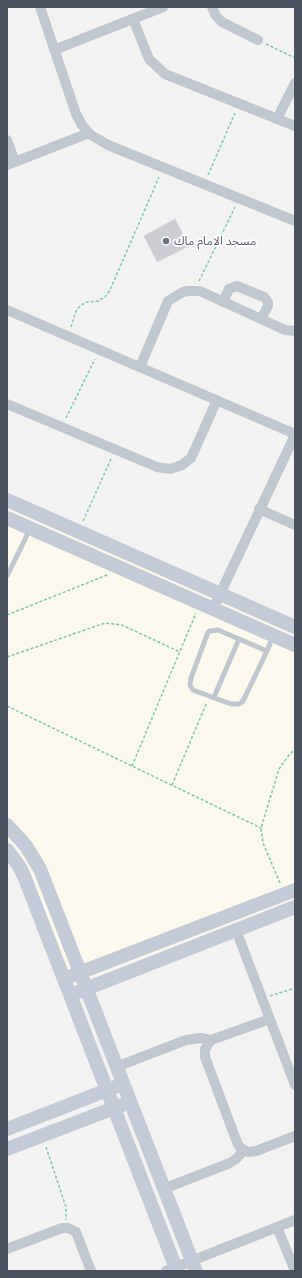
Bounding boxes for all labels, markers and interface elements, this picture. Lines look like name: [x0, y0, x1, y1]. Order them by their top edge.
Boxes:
place label: مسجد الامام ماك: [174, 234, 256, 248]
marker: مسجد الامام ماك: [161, 236, 171, 246]

